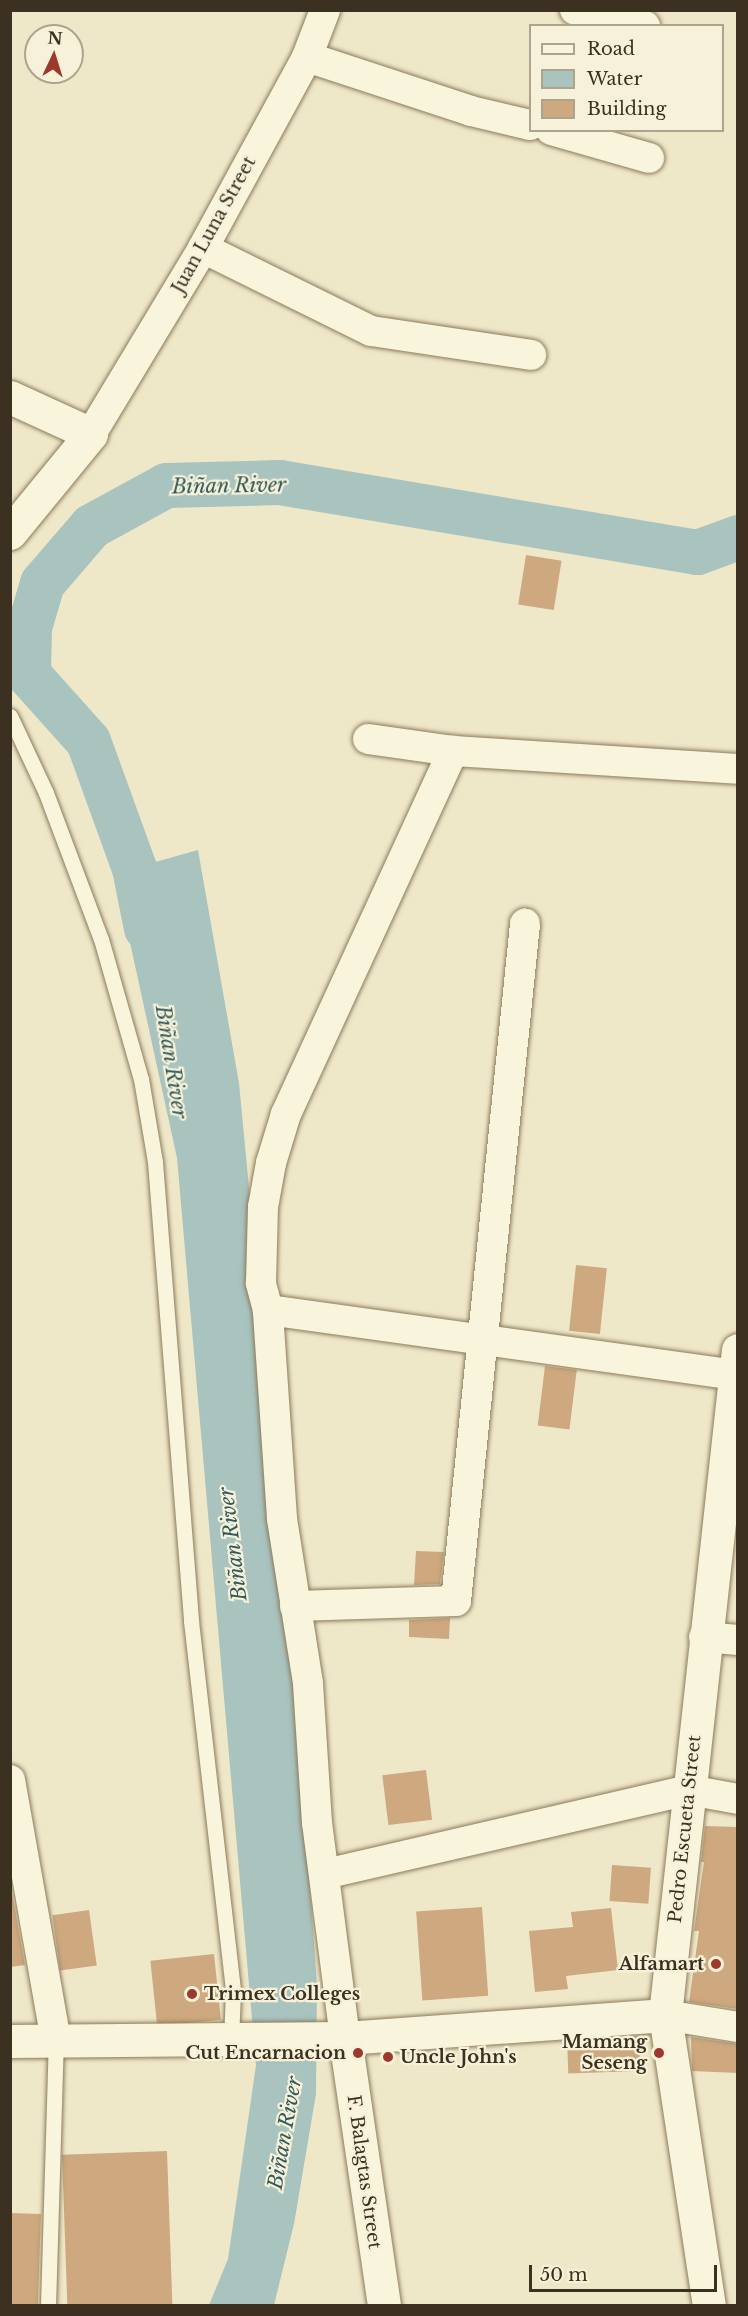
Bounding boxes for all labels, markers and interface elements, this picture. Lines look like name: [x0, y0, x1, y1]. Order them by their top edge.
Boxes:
north arrow: [24, 24, 84, 84]
legend: [529, 24, 724, 132]
text: N: [47, 28, 63, 49]
text: Road: [587, 38, 635, 60]
text: Water: [587, 68, 642, 90]
text: Building: [587, 98, 666, 120]
street label: Juan Luna Street: [167, 153, 261, 297]
water label: Biñan River: [171, 473, 287, 499]
water label: Biñan River: [150, 1003, 192, 1121]
water label: Biñan River: [214, 1486, 252, 1602]
street label: Pedro Escueta Street: [664, 1734, 706, 1924]
place label: Alfamart: [619, 1953, 704, 1975]
marker: Alfamart: [709, 1957, 723, 1971]
place label: Trimex Colleges: [204, 1983, 360, 2005]
marker: Trimex Colleges: [185, 1987, 199, 2001]
place label: Mamang Seseng: [562, 2032, 647, 2074]
place label: Cut Encarnacion: [185, 2042, 346, 2064]
marker: Cut Encarnacion: [351, 2046, 365, 2060]
place label: Uncle John's: [400, 2046, 517, 2068]
marker: Mamang Seseng: [652, 2046, 666, 2060]
marker: Uncle John's: [381, 2050, 395, 2064]
water label: Biñan River: [263, 2074, 307, 2192]
street label: F. Balagtas Street: [342, 2094, 386, 2250]
scale bar: [532, 2253, 720, 2291]
text: 50 m: [540, 2264, 588, 2286]

